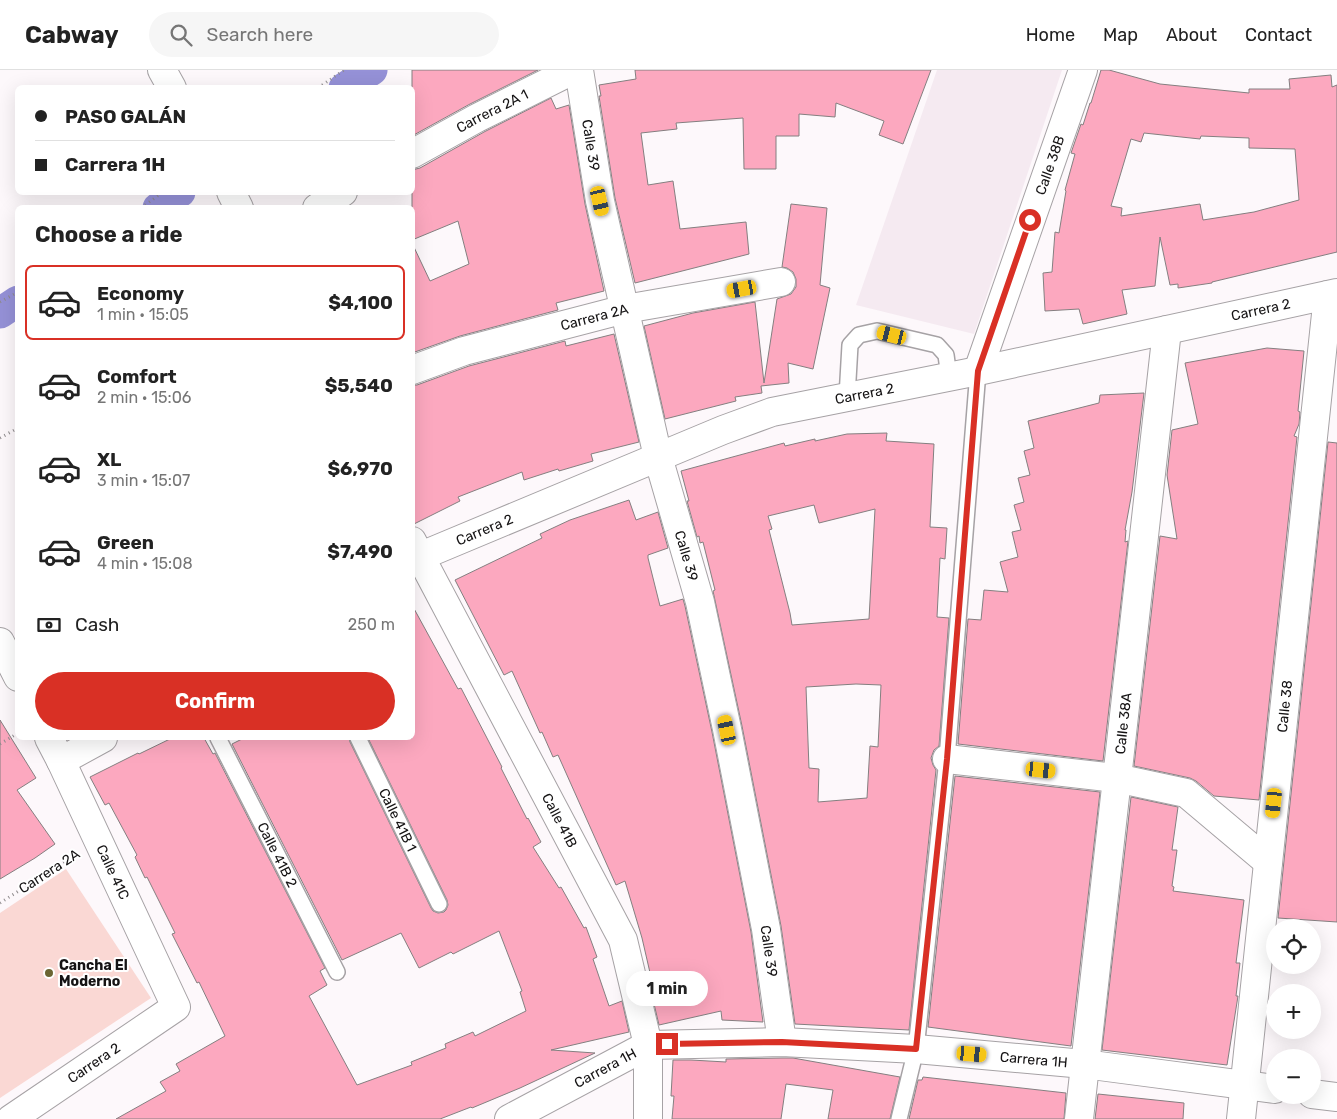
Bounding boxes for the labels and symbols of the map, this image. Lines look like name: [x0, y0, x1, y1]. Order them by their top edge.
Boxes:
street label: Carrera 2A 1: [453, 86, 531, 137]
street label: Calle 39: [578, 118, 603, 172]
street label: Calle 38B: [1032, 133, 1068, 197]
car: [589, 185, 610, 217]
route start: [1019, 209, 1041, 231]
car: [725, 279, 758, 299]
street label: Carrera 2: [1230, 295, 1292, 325]
street label: Carrera 2A: [559, 300, 631, 334]
car: [875, 324, 908, 346]
street label: Carrera 2: [833, 380, 896, 408]
street label: Carrera 2: [454, 511, 516, 549]
street label: Calle 39: [671, 529, 702, 583]
street label: Calle 38: [1274, 679, 1296, 733]
street label: Calle 38A: [1112, 691, 1136, 755]
car: [716, 714, 737, 746]
car: [1025, 761, 1056, 779]
street label: Calle 41B 1: [375, 786, 420, 854]
car: [1264, 787, 1283, 819]
street label: Calle 41B: [538, 791, 581, 851]
street label: Calle 41B 2: [253, 820, 301, 890]
street label: Calle 41C: [92, 842, 133, 902]
street label: Carrera 2A: [16, 845, 84, 897]
street label: Calle 39: [757, 924, 781, 978]
place label: Cancha El Moderno: [59, 957, 128, 990]
marker: Cancha El Moderno: [43, 967, 55, 979]
callout: 1 min: [626, 972, 708, 1006]
route end: [656, 1033, 678, 1055]
street label: Carrera 2: [64, 1039, 124, 1087]
street label: Carrera 1H: [572, 1045, 639, 1092]
car: [956, 1045, 987, 1063]
street label: Carrera 1H: [999, 1049, 1068, 1072]

